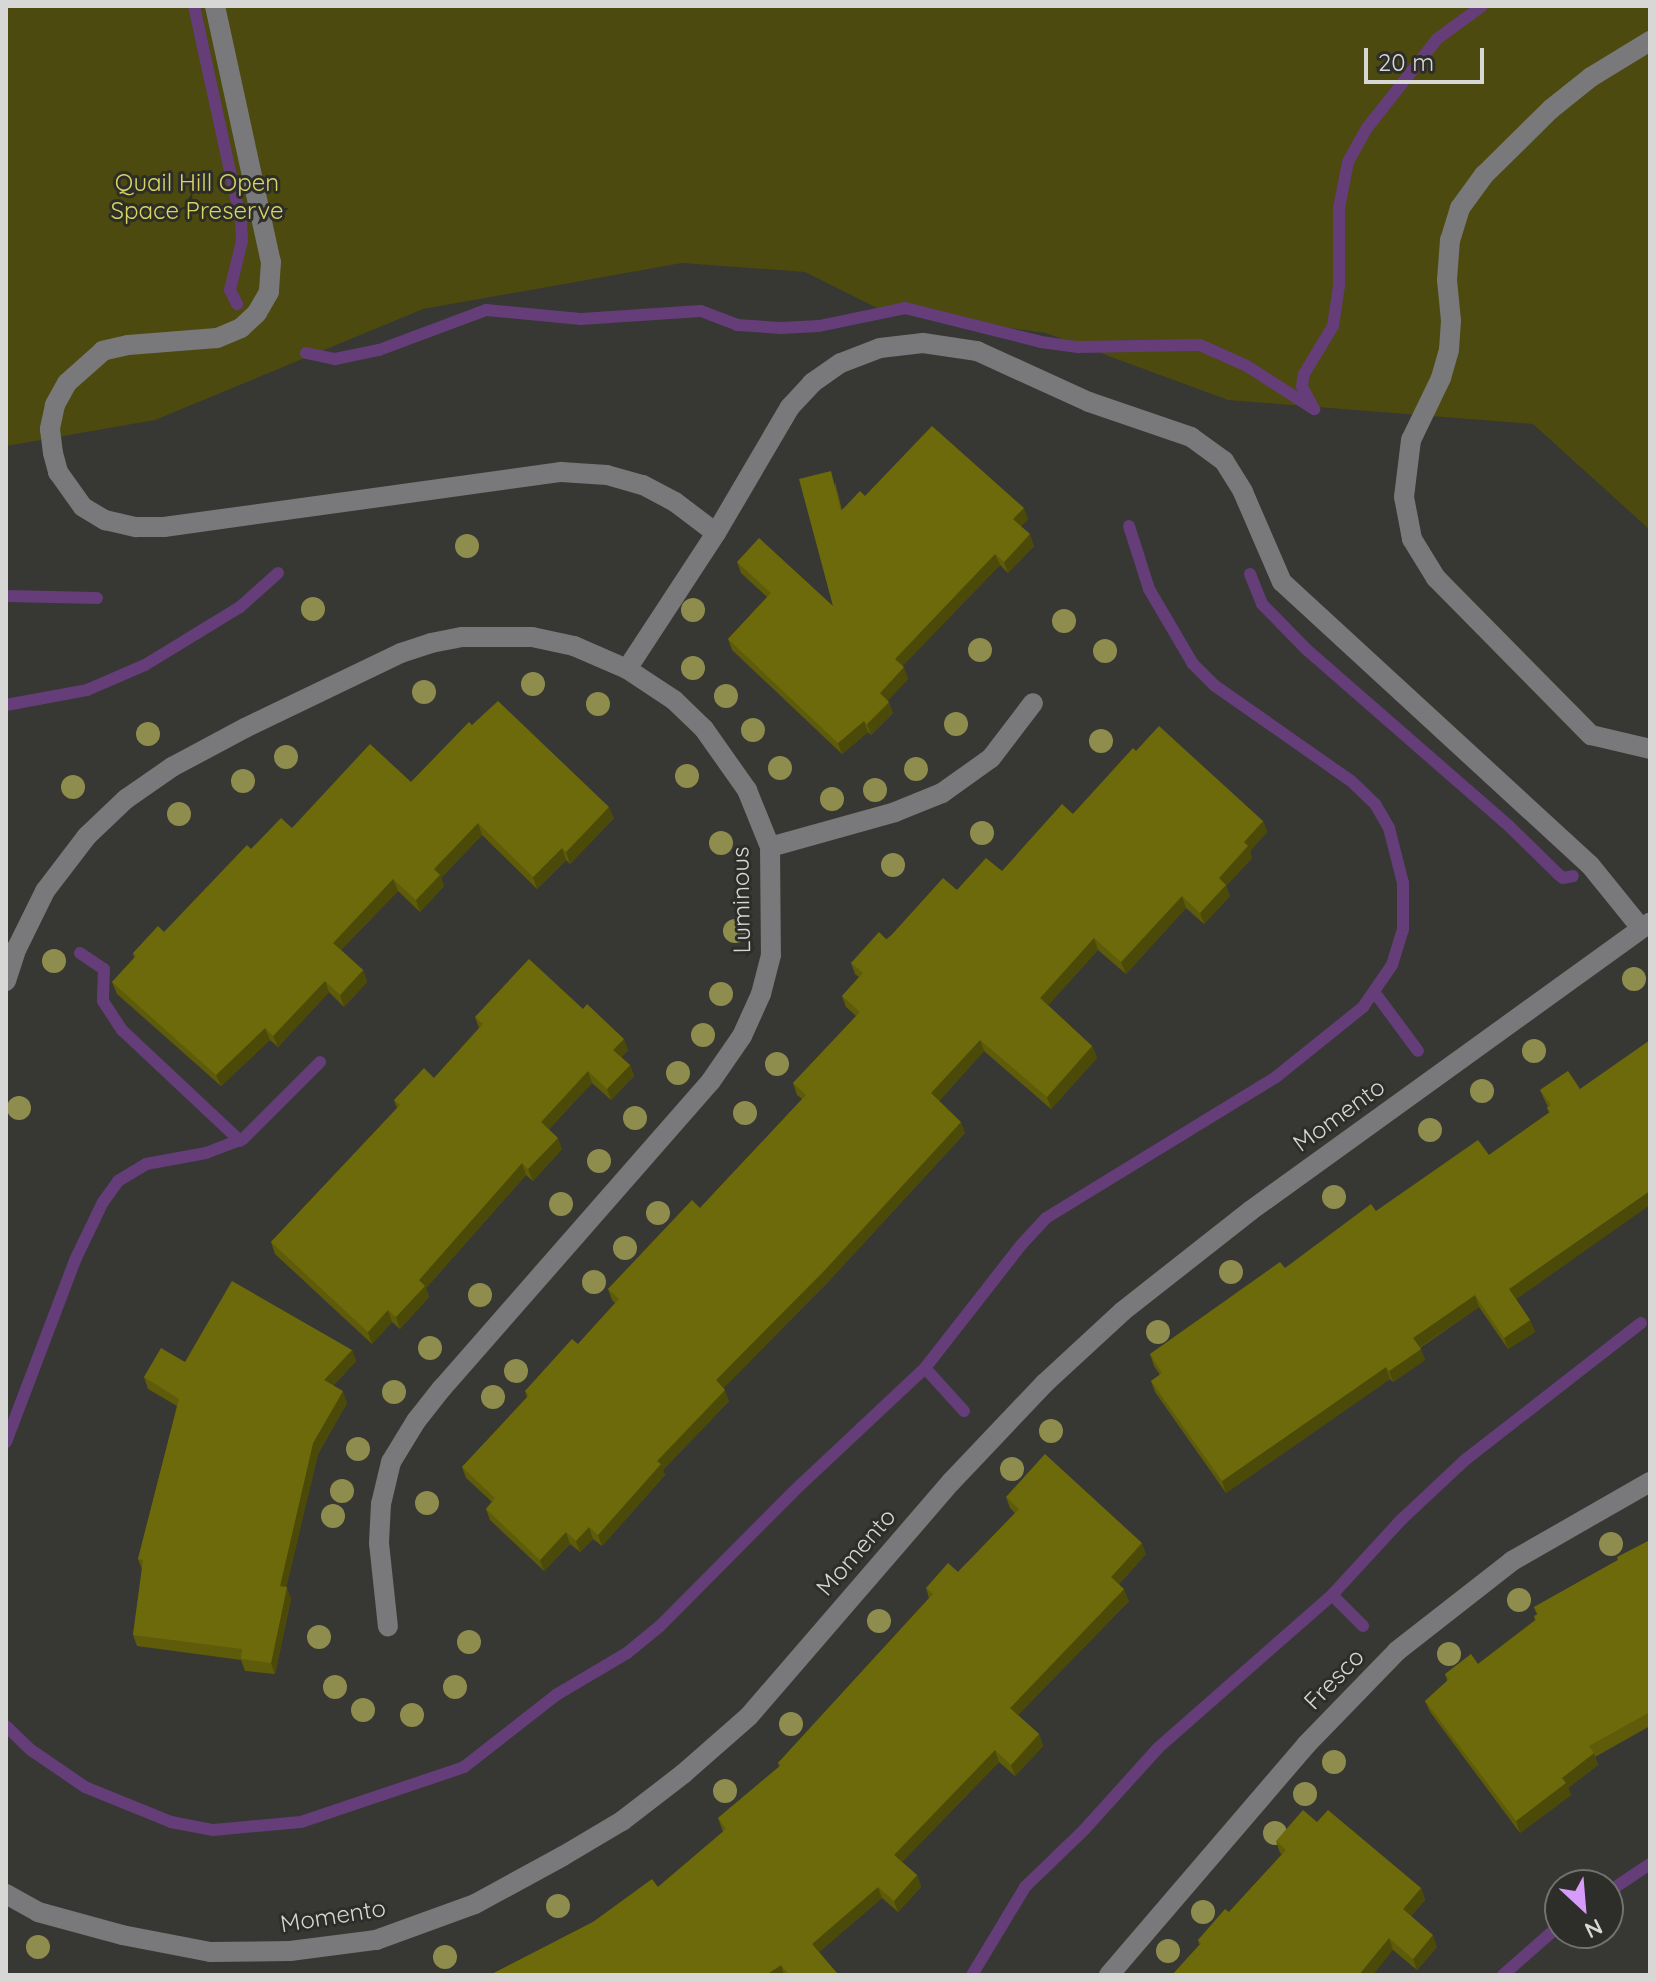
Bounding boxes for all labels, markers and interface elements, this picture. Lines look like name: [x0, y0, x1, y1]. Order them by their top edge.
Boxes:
scale bar: [1368, 32, 1488, 82]
text: 20 m: [1378, 47, 1434, 77]
park label: Quail Hill Open Space Preserve: [110, 169, 284, 225]
street label: Luminous: [726, 846, 756, 954]
street label: Momento: [1288, 1072, 1390, 1158]
street label: Momento: [810, 1502, 902, 1602]
street label: Fresco: [1298, 1642, 1370, 1716]
north arrow: [1544, 1869, 1624, 1949]
street label: Momento: [278, 1893, 388, 1939]
text: N: [1580, 1913, 1607, 1945]

